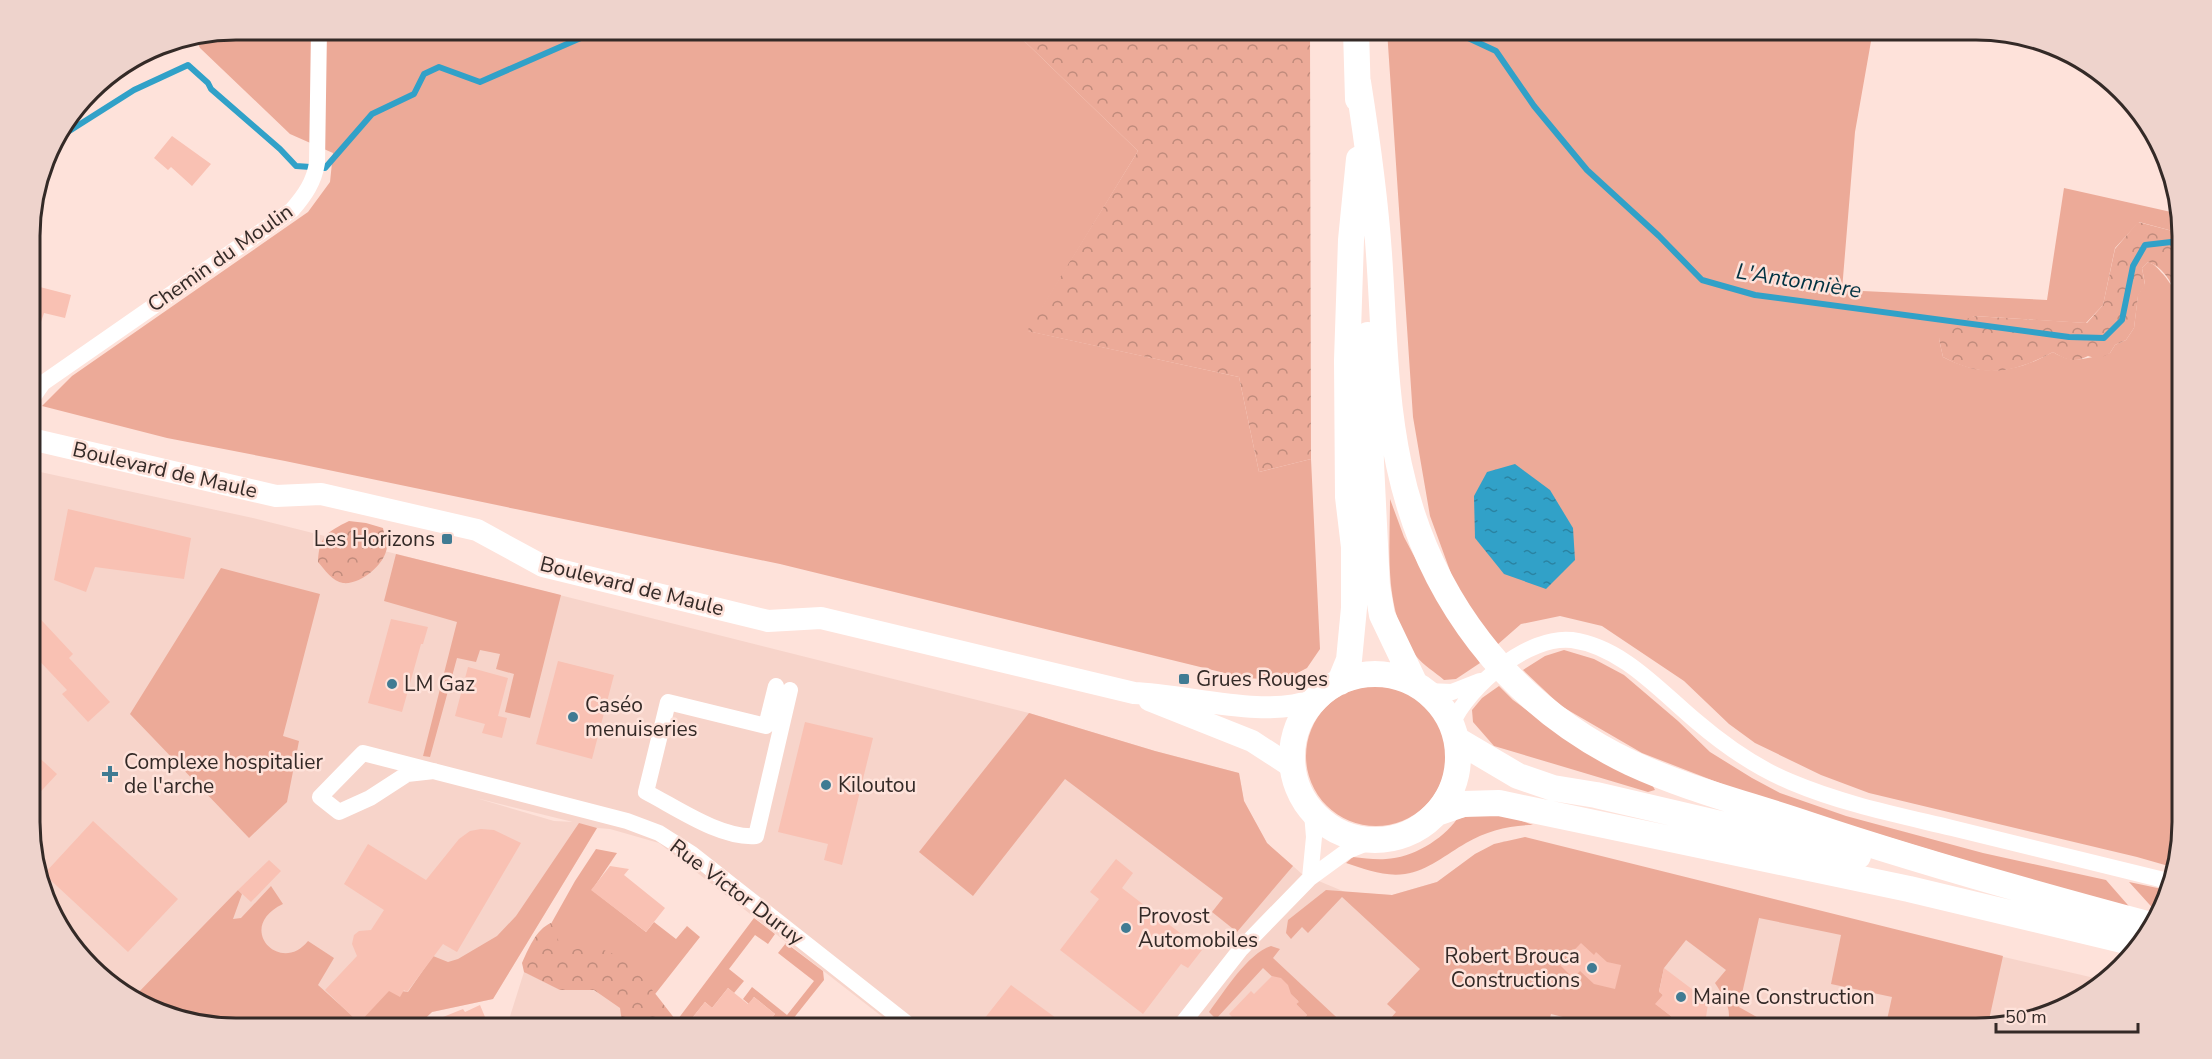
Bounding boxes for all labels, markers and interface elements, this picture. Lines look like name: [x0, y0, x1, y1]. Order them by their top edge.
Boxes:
street label: Chemin du Moulin: [142, 197, 298, 319]
water label: L'Antonnière: [1734, 256, 1864, 306]
street label: Boulevard de Maule: [70, 435, 260, 505]
place label: Les Horizons: [314, 525, 435, 553]
marker: Les Horizons: [440, 532, 454, 546]
street label: Boulevard de Maule: [537, 550, 727, 622]
place label: Grues Rouges: [1196, 665, 1328, 693]
place label: LM Gaz: [404, 670, 475, 698]
marker: Grues Rouges: [1177, 672, 1191, 686]
marker: LM Gaz: [385, 677, 399, 691]
place label: Caséo menuiseries: [585, 691, 698, 743]
marker: Caséo menuiseries: [566, 710, 580, 724]
place label: Complexe hospitalier de l'arche: [124, 748, 323, 800]
marker: Complexe hospitalier de l'arche: [101, 765, 119, 783]
place label: Kiloutou: [838, 771, 916, 799]
marker: Kiloutou: [819, 778, 833, 792]
street label: Rue Victor Duruy: [664, 832, 810, 952]
place label: Provost Automobiles: [1138, 902, 1258, 954]
marker: Provost Automobiles: [1119, 921, 1133, 935]
place label: Robert Brouca Constructions: [1444, 942, 1580, 994]
marker: Robert Brouca Constructions: [1585, 961, 1599, 975]
place label: Maine Construction: [1693, 983, 1875, 1011]
marker: Maine Construction: [1674, 990, 1688, 1004]
scale bar: [1996, 996, 2138, 1034]
text: 50 m: [2005, 1005, 2047, 1029]

